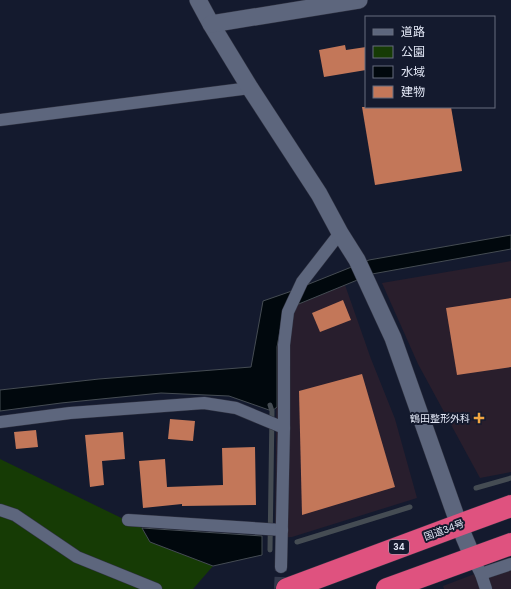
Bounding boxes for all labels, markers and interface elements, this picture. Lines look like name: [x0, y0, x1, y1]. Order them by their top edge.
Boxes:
legend: [365, 16, 495, 108]
text: 道路: [401, 24, 425, 40]
text: 公園: [401, 44, 425, 60]
text: 水域: [401, 64, 425, 80]
text: 建物: [401, 84, 425, 100]
place label: 鶴田整形外科: [410, 412, 470, 425]
marker: 鶴田整形外科: [473, 412, 485, 424]
street label: 国道34号: [422, 517, 466, 543]
road number: 34: [389, 540, 409, 554]

